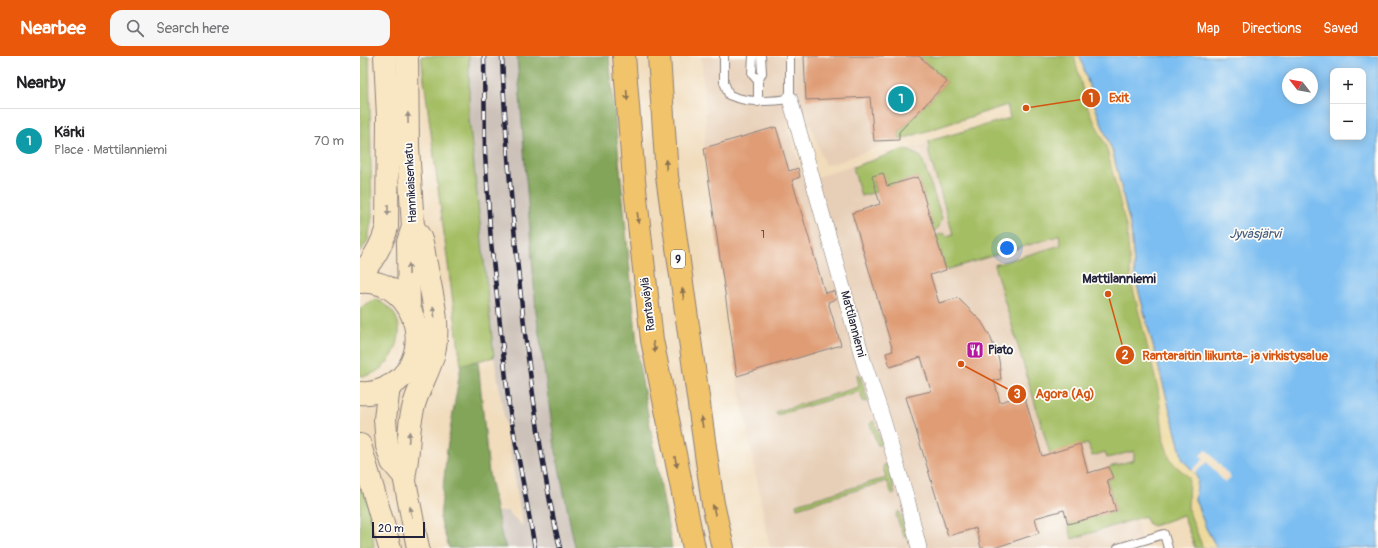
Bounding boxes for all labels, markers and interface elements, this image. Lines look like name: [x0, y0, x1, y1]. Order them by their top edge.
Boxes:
search box: [110, 10, 390, 46]
text: Nearbee: [20, 16, 86, 40]
icon: search: [124, 17, 146, 39]
text: Search here: [156, 19, 229, 38]
text: Map: [1197, 20, 1220, 37]
text: Directions: [1242, 20, 1301, 37]
text: Saved: [1323, 20, 1358, 37]
north arrow: [1282, 68, 1318, 104]
map controls: [1330, 68, 1366, 140]
button: +: [1330, 68, 1366, 104]
text: Nearby: [16, 72, 65, 93]
pin: 1: [888, 84, 914, 114]
callout: Exit: [1081, 85, 1137, 110]
one-way arrow: [624, 89, 631, 101]
text: Exit: [1109, 90, 1130, 106]
text: 1: [1089, 91, 1093, 106]
button: −: [1330, 104, 1366, 140]
one-way arrow: [405, 111, 411, 124]
text: Kärki: [54, 123, 84, 142]
text: 1: [26, 133, 32, 149]
text: 70 m: [314, 133, 344, 149]
text: Place · Mattilanniemi: [54, 142, 167, 158]
street label: Hannikaisenkatu: [401, 143, 421, 223]
one-way arrow: [662, 159, 669, 171]
one-way arrow: [384, 204, 391, 216]
one-way arrow: [635, 212, 641, 224]
water label: Jyväsjärvi: [1229, 226, 1283, 242]
house number: 1: [761, 229, 765, 241]
your location: [997, 238, 1017, 258]
road number: 9: [671, 250, 685, 268]
one-way arrow: [405, 263, 412, 275]
district label: Mattilanniemi: [1082, 271, 1157, 287]
street label: Rantaväylä: [637, 276, 659, 332]
one-way arrow: [680, 288, 686, 300]
street label: Mattilanniemi: [837, 289, 869, 359]
one-way arrow: [431, 306, 437, 318]
restaurant icon: Piato: [965, 340, 985, 360]
one-way arrow: [651, 341, 657, 354]
callout: Rantaraitin liikunta- ja virkistysalue: [1115, 342, 1336, 367]
place label: Piato: [988, 343, 1014, 358]
text: 2: [1122, 348, 1129, 363]
text: Rantaraitin liikunta- ja virkistysalue: [1142, 348, 1328, 364]
callout: Agora (Ag): [1007, 381, 1102, 406]
text: Agora (Ag): [1035, 386, 1095, 402]
text: 3: [1014, 387, 1021, 402]
one-way arrow: [698, 416, 705, 429]
one-way arrow: [405, 431, 412, 443]
one-way arrow: [674, 455, 680, 468]
one-way arrow: [711, 504, 717, 516]
one-way arrow: [408, 506, 414, 518]
scale bar: [372, 520, 425, 539]
text: 20 m: [378, 522, 404, 535]

